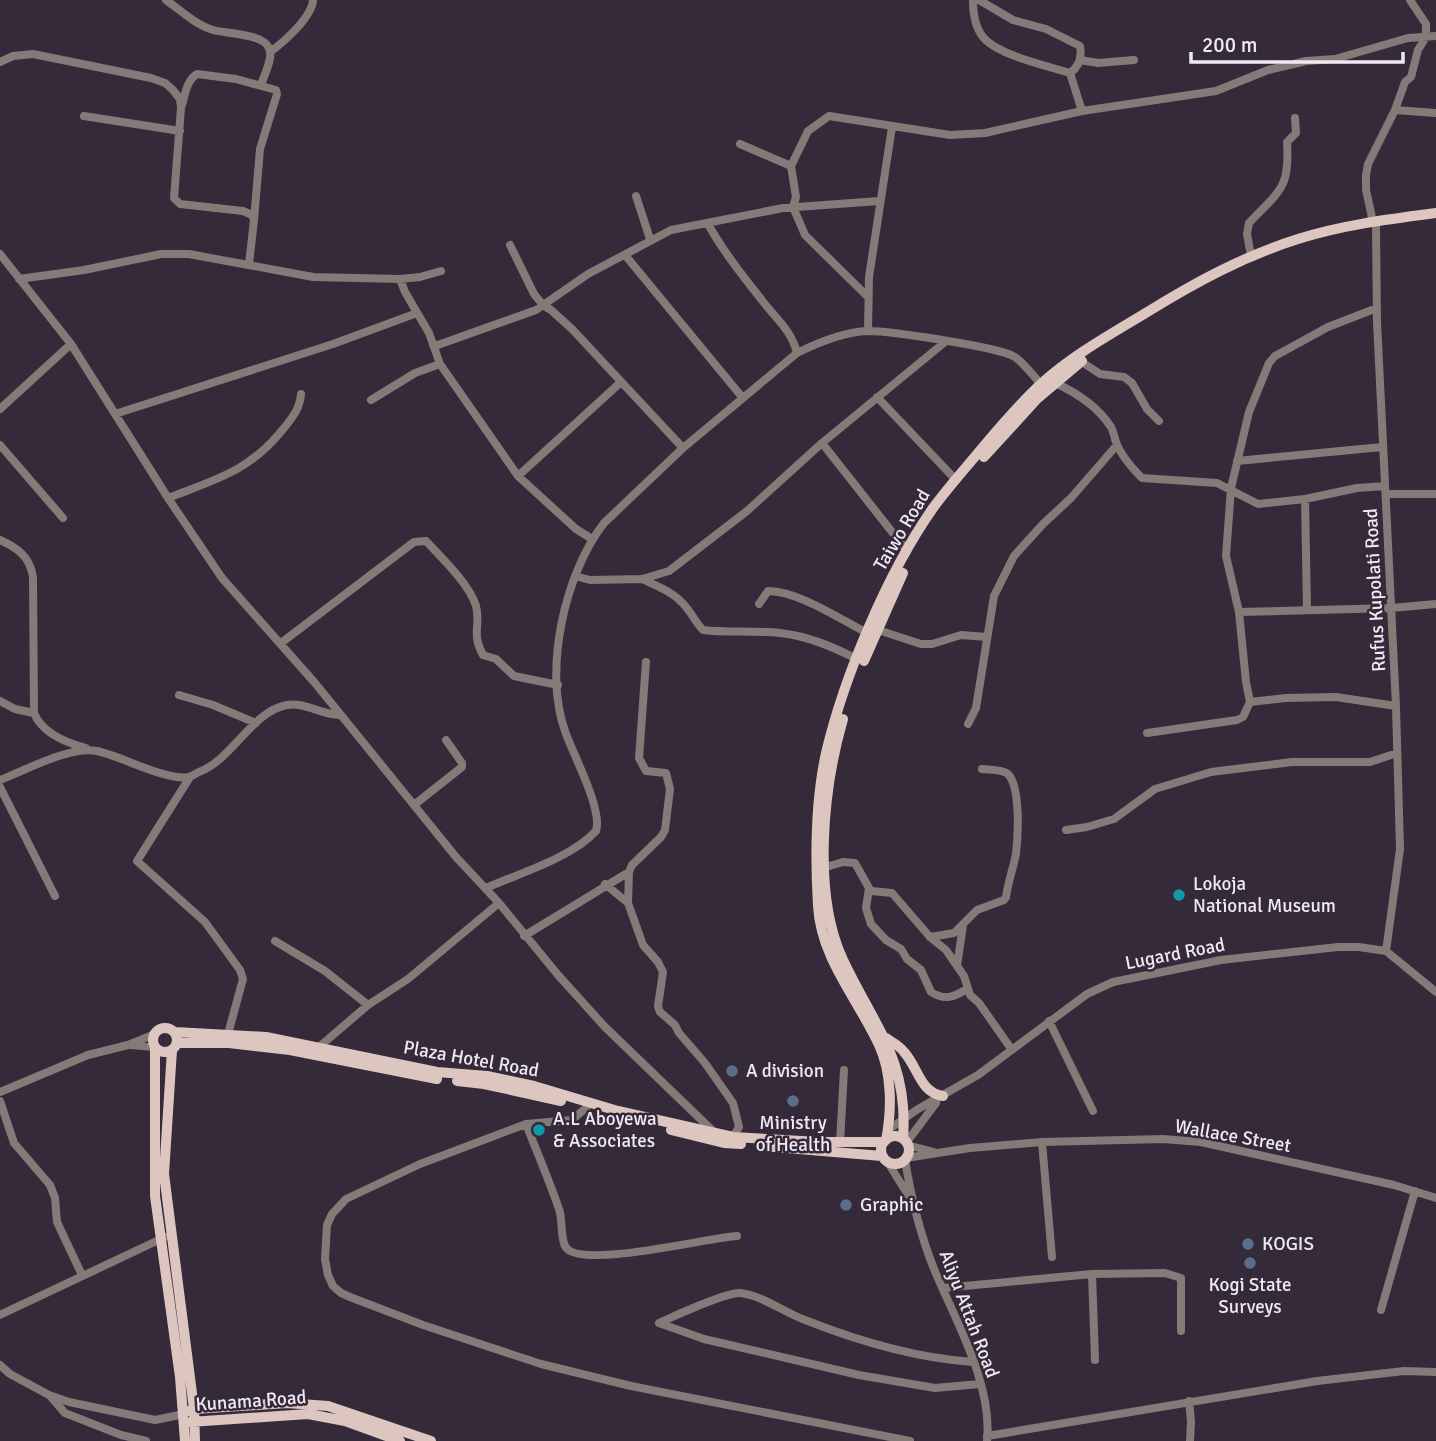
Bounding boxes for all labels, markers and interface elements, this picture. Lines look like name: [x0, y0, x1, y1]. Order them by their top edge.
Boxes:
scale bar: [1191, 21, 1403, 65]
text: 200 m: [1202, 32, 1257, 58]
street label: Taiwo Road: [868, 485, 936, 575]
street label: Rufus Kupolati Road: [1359, 508, 1391, 672]
place label: Lokoja National Museum: [1193, 872, 1336, 918]
marker: Lokoja National Museum: [1171, 887, 1187, 903]
street label: Lugard Road: [1123, 933, 1227, 975]
street label: Plaza Hotel Road: [401, 1035, 541, 1083]
place label: A division: [746, 1059, 824, 1083]
marker: A division: [724, 1063, 740, 1079]
marker: Ministry of Health: [785, 1093, 801, 1109]
place label: A.L Aboyewa & Associates: [553, 1107, 657, 1153]
place label: Ministry of Health: [756, 1111, 830, 1157]
street label: Wallace Street: [1173, 1114, 1293, 1158]
marker: A.L Aboyewa & Associates: [531, 1122, 547, 1138]
place label: Graphic: [860, 1193, 923, 1217]
marker: Graphic: [838, 1197, 854, 1213]
place label: KOGIS: [1262, 1232, 1314, 1256]
marker: KOGIS: [1240, 1236, 1256, 1252]
street label: Aliyu Attah Road: [934, 1247, 1004, 1381]
marker: Kogi State Surveys: [1242, 1255, 1258, 1271]
place label: Kogi State Surveys: [1209, 1273, 1291, 1319]
street label: Kunama Road: [195, 1385, 307, 1417]

